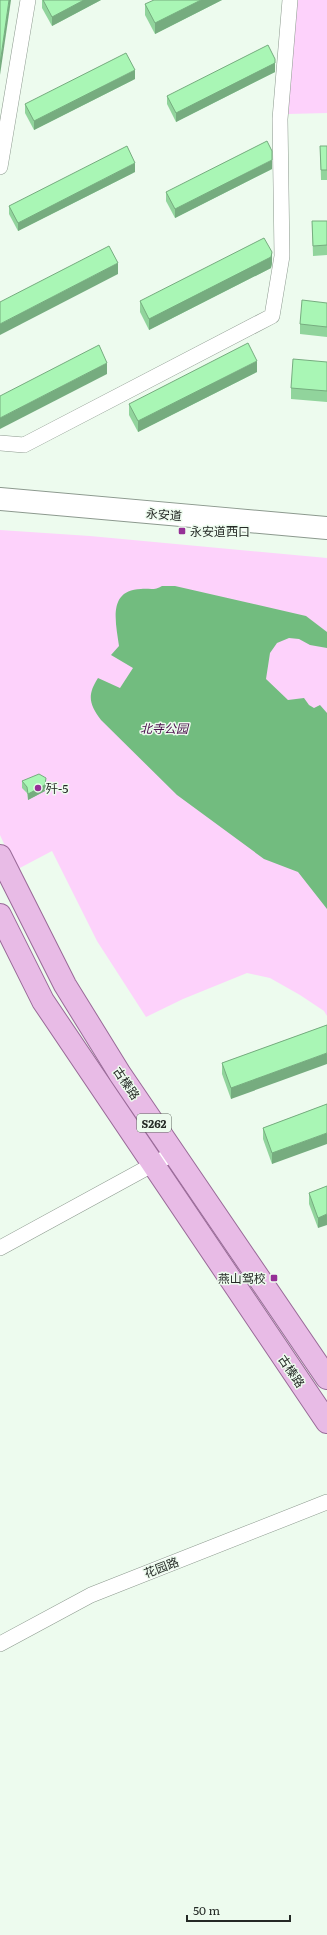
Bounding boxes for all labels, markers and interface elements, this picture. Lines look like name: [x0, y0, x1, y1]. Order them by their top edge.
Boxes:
street label: 永安道: [145, 503, 183, 525]
place label: 永安道西口: [190, 522, 250, 540]
marker: 永安道西口: [177, 526, 187, 536]
park label: 北寺公园: [140, 719, 190, 737]
place label: 歼-5: [46, 779, 68, 797]
marker: 歼-5: [33, 783, 43, 793]
street label: 古榛路: [109, 1063, 145, 1103]
road number: S262: [137, 1114, 171, 1132]
place label: 燕山驾校: [218, 1269, 266, 1287]
marker: 燕山驾校: [269, 1273, 279, 1283]
street label: 古榛路: [274, 1351, 310, 1391]
street label: 花园路: [141, 1552, 181, 1582]
scale bar: [187, 1897, 290, 1923]
text: 50 m: [193, 1901, 220, 1919]

